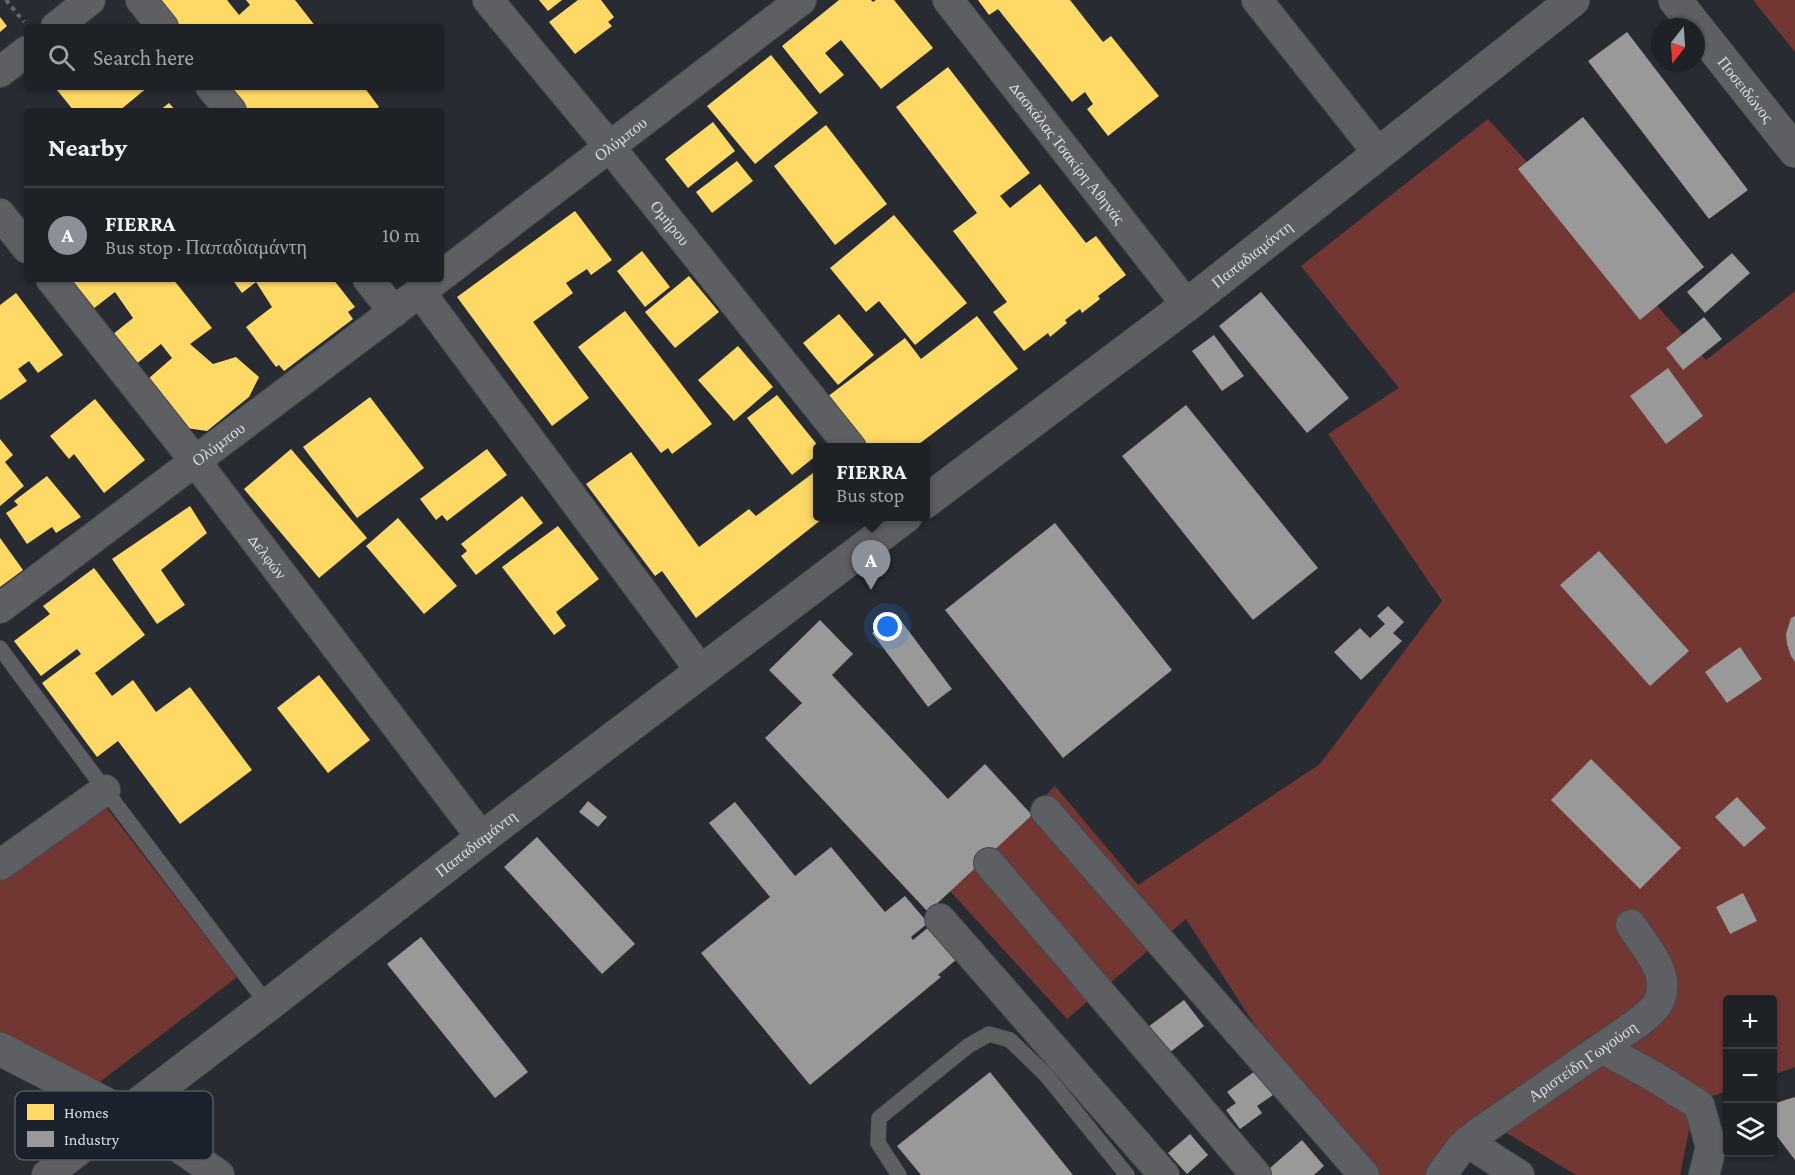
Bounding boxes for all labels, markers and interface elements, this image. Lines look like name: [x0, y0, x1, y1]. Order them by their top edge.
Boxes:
north arrow: [1651, 18, 1705, 72]
search box: [24, 24, 444, 90]
icon: search: [45, 41, 78, 74]
text: Search here: [93, 45, 194, 70]
street label: Ποσειδώνος: [1715, 53, 1778, 126]
street label: Δασκάλας Τσακίρη Αθηνάς: [1007, 78, 1129, 228]
street label: Ολύμπου: [591, 113, 650, 164]
text: Nearby: [48, 133, 127, 162]
street label: Ομήρου: [647, 197, 694, 249]
text: FIERRA: [105, 211, 175, 236]
street label: Παπαδιαμάντη: [1208, 217, 1296, 291]
text: A: [62, 224, 73, 246]
text: 10 m: [382, 224, 420, 246]
text: Bus stop · Παπαδιαμάντη: [105, 236, 307, 258]
street label: Ολύμπου: [188, 419, 248, 469]
popup: [813, 443, 930, 521]
text: FIERRA: [836, 459, 907, 484]
text: Bus stop: [836, 484, 904, 506]
street label: Δελφών: [245, 531, 290, 582]
pin: A: [852, 540, 890, 590]
your location: [873, 612, 902, 641]
street label: Παπαδιαμάντη: [432, 807, 520, 880]
map controls: [1723, 995, 1777, 1157]
button: +: [1723, 995, 1777, 1049]
street label: Αριστείδη Γωγούση: [1525, 1018, 1641, 1105]
button: −: [1723, 1049, 1777, 1103]
legend: [15, 1091, 213, 1160]
button: layers: [1723, 1103, 1777, 1157]
text: Homes: [64, 1104, 109, 1121]
text: Industry: [64, 1131, 120, 1149]

